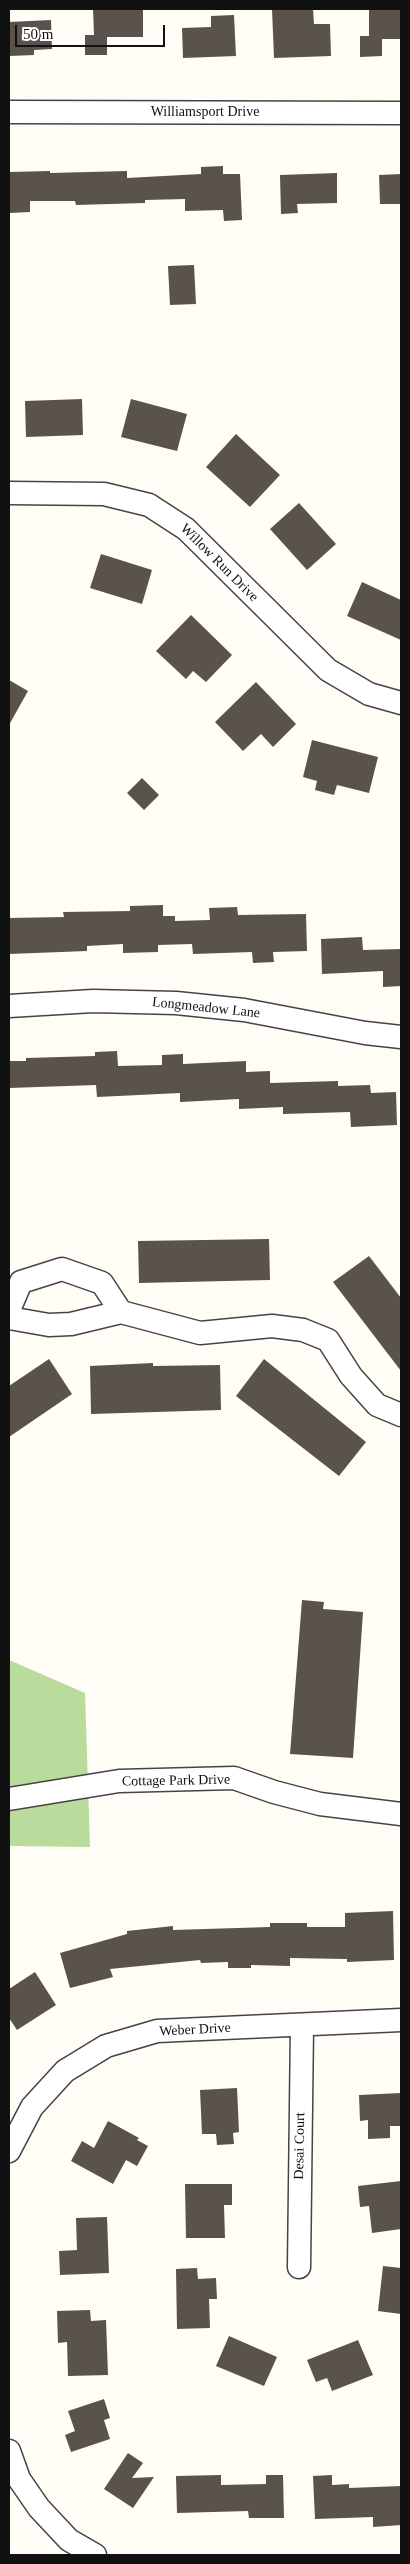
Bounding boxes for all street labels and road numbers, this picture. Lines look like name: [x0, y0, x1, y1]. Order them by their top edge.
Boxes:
street label: Williamsport Drive: [151, 104, 259, 120]
street label: Willow Run Drive: [176, 520, 262, 606]
street label: Longmeadow Lane: [151, 994, 261, 1022]
street label: Cottage Park Drive: [122, 1772, 230, 1790]
street label: Weber Drive: [159, 2020, 231, 2040]
street label: Desai Court: [291, 2112, 309, 2180]

